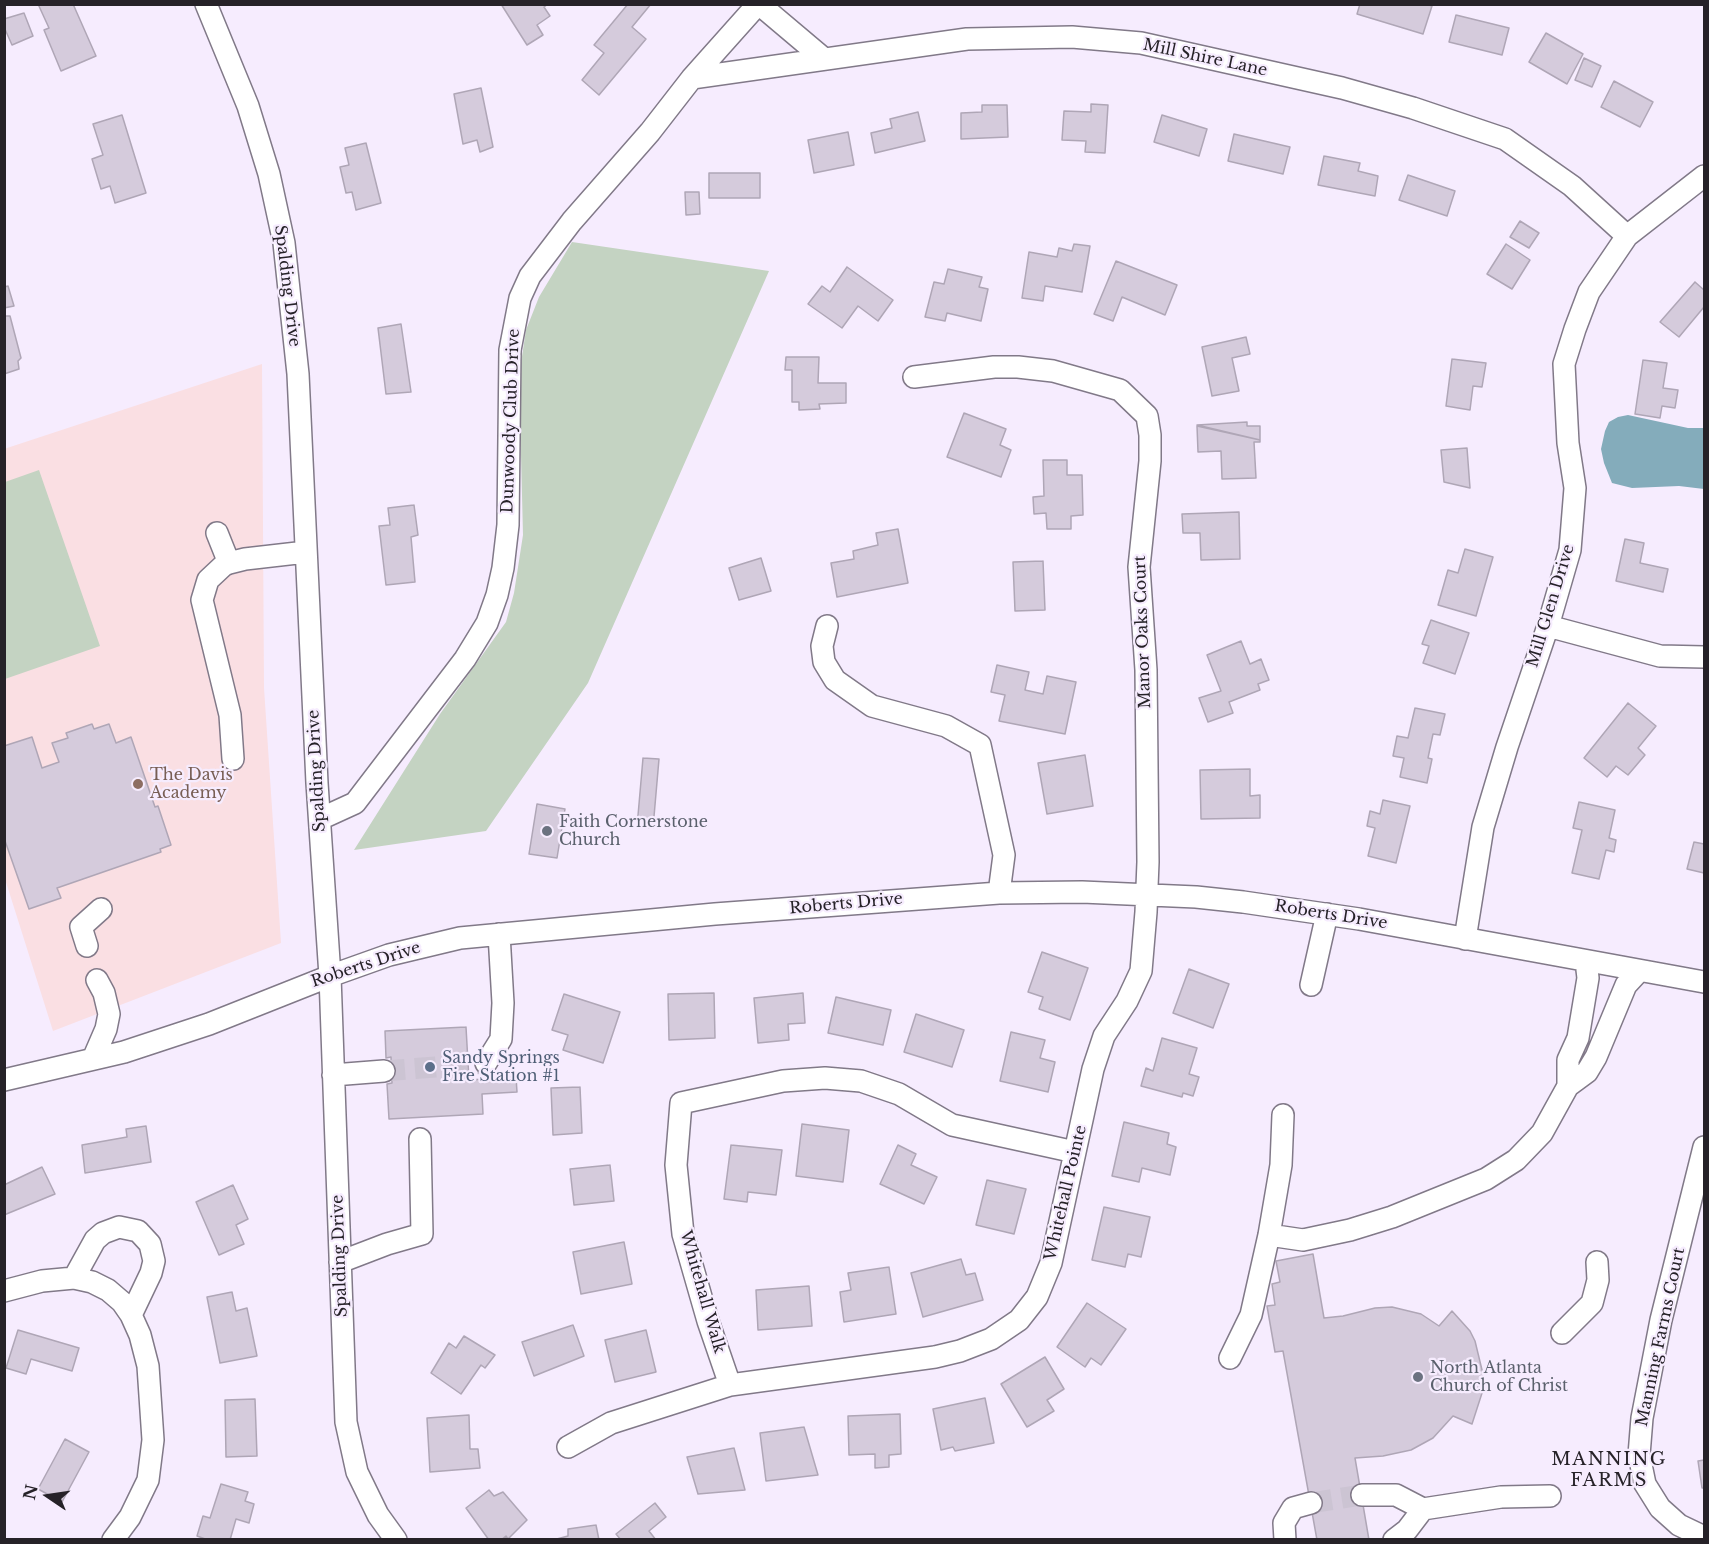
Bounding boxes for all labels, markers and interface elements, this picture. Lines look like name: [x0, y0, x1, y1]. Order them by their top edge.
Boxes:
street label: Mill Shire Lane: [1141, 35, 1269, 81]
street label: Spalding Drive: [270, 224, 304, 348]
street label: Dunwoody Club Drive: [498, 328, 524, 514]
street label: Mill Glen Drive: [1523, 542, 1579, 670]
street label: Manor Oaks Court: [1131, 555, 1155, 709]
street label: Spalding Drive: [304, 709, 330, 833]
place label: The Davis Academy: [150, 765, 233, 803]
marker: The Davis Academy: [131, 777, 145, 791]
place label: Faith Cornerstone Church: [559, 812, 708, 850]
marker: Faith Cornerstone Church: [540, 824, 554, 838]
street label: Roberts Drive: [788, 889, 904, 919]
street label: Roberts Drive: [1273, 897, 1389, 933]
street label: Roberts Drive: [309, 938, 423, 992]
place label: Sandy Springs Fire Station #1: [442, 1048, 560, 1086]
marker: Sandy Springs Fire Station #1: [423, 1060, 437, 1074]
street label: Whitehall Pointe: [1041, 1123, 1091, 1263]
street label: Spalding Drive: [328, 1195, 352, 1317]
street label: Whitehall Walk: [675, 1228, 729, 1356]
street label: Manning Farms Court: [1633, 1246, 1689, 1428]
place label: North Atlanta Church of Christ: [1430, 1358, 1568, 1396]
marker: North Atlanta Church of Christ: [1411, 1370, 1425, 1384]
district label: MANNING FARMS: [1551, 1449, 1667, 1492]
north arrow: [18, 1466, 78, 1526]
text: N: [19, 1482, 42, 1502]

